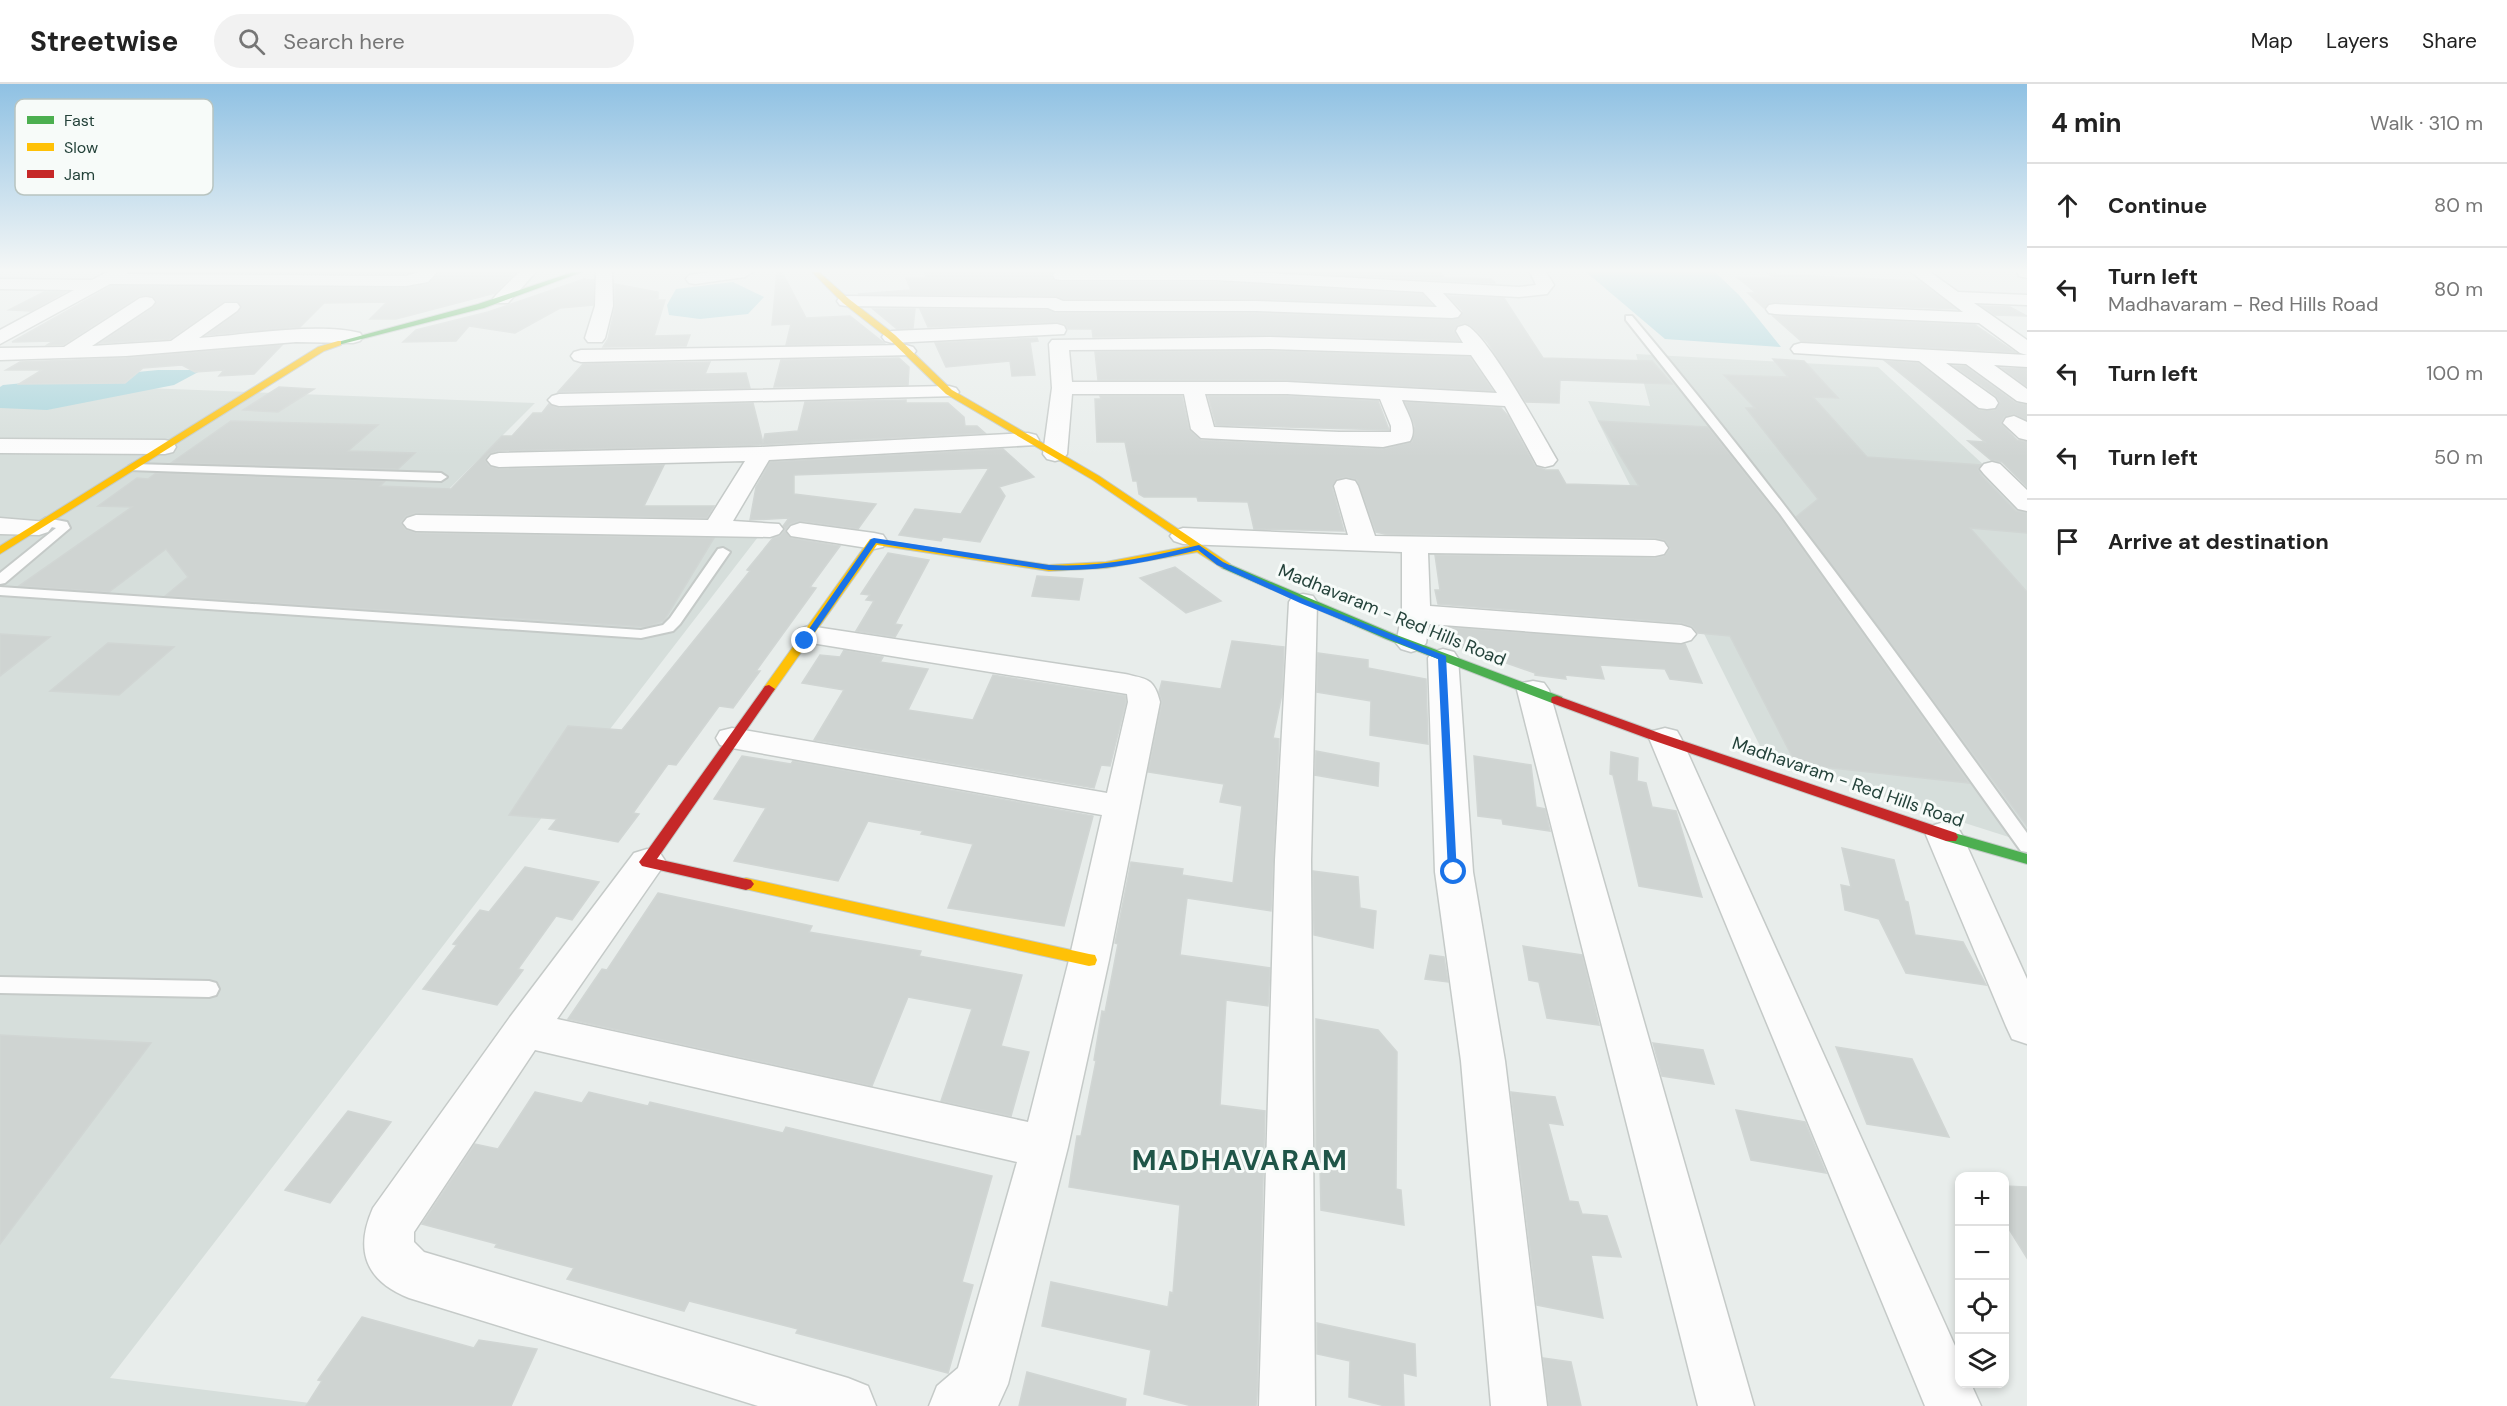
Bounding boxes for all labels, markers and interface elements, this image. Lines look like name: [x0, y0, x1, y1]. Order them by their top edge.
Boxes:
search box: [214, 14, 634, 68]
text: Streetwise: [30, 23, 178, 60]
icon: search: [235, 25, 268, 58]
text: Search here: [283, 27, 405, 56]
text: Map: [2251, 27, 2293, 55]
text: Layers: [2326, 27, 2389, 55]
text: Share: [2422, 27, 2477, 55]
legend: [15, 99, 213, 195]
text: 4 min: [2051, 106, 2122, 140]
text: Fast: [64, 110, 95, 131]
text: Walk · 310 m: [2370, 110, 2483, 136]
text: Slow: [64, 137, 98, 158]
text: Jam: [64, 164, 95, 185]
icon: ahead: [2051, 189, 2084, 222]
text: Continue: [2108, 191, 2207, 220]
text: 80 m: [2434, 192, 2483, 218]
text: Turn left: [2108, 262, 2198, 291]
icon: left: [2051, 273, 2084, 306]
text: 80 m: [2434, 276, 2483, 302]
text: Madhavaram - Red Hills Road: [2108, 291, 2378, 317]
icon: left: [2051, 357, 2084, 390]
text: Turn left: [2108, 359, 2198, 388]
text: 100 m: [2426, 360, 2483, 386]
icon: left: [2051, 441, 2084, 474]
text: Turn left: [2108, 443, 2198, 472]
text: 50 m: [2434, 444, 2483, 470]
icon: arrive: [2051, 525, 2084, 558]
text: Arrive at destination: [2108, 527, 2329, 556]
street label: Madhavaram - Red Hills Road: [1275, 558, 1509, 672]
route end: [791, 627, 817, 653]
street label: Madhavaram - Red Hills Road: [1729, 731, 1967, 833]
route start: [1440, 858, 1466, 884]
district label: MADHAVARAM: [1132, 1142, 1348, 1179]
map controls: [1955, 1172, 2009, 1388]
button: +: [1955, 1172, 2009, 1226]
button: −: [1955, 1226, 2009, 1280]
button: locate: [1955, 1280, 2009, 1334]
button: layers: [1955, 1334, 2009, 1388]

